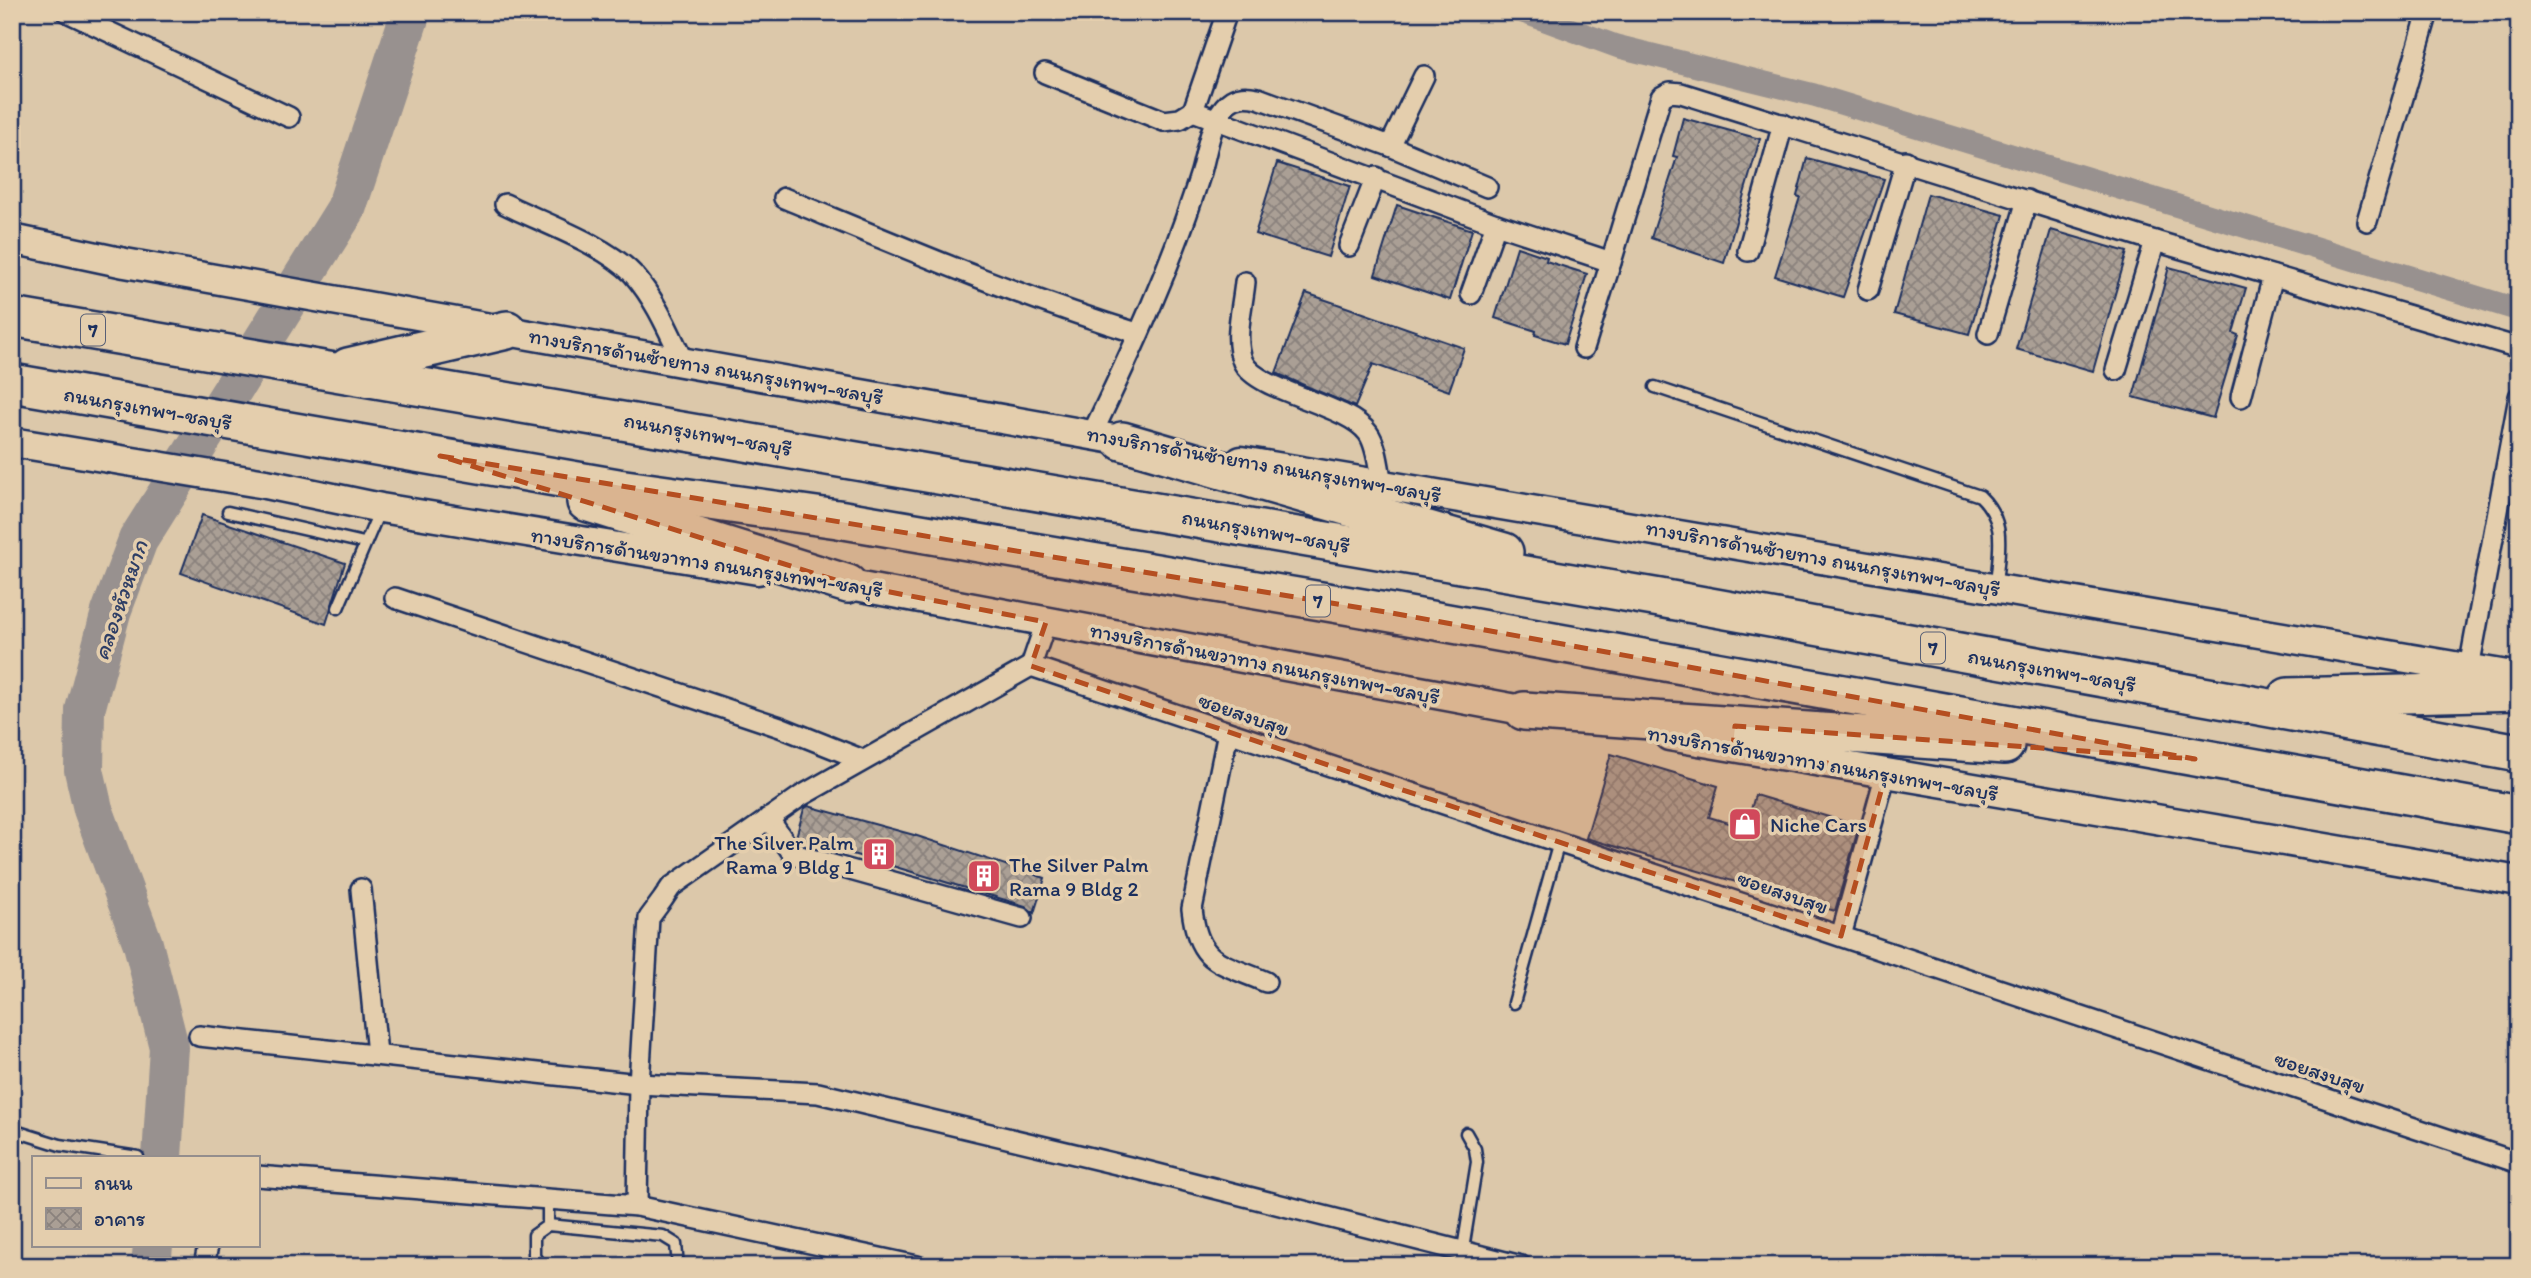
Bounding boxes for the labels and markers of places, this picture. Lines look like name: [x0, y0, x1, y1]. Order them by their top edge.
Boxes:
shop icon: Niche Cars: [1726, 805, 1764, 843]
place label: Niche Cars: [1770, 812, 1867, 837]
place label: The Silver Palm Rama 9 Bldg 1: [714, 830, 854, 879]
building icon: The Silver Palm Rama 9 Bldg 1: [860, 835, 898, 873]
place label: The Silver Palm Rama 9 Bldg 2: [1009, 852, 1149, 901]
building icon: The Silver Palm Rama 9 Bldg 2: [965, 857, 1003, 895]

